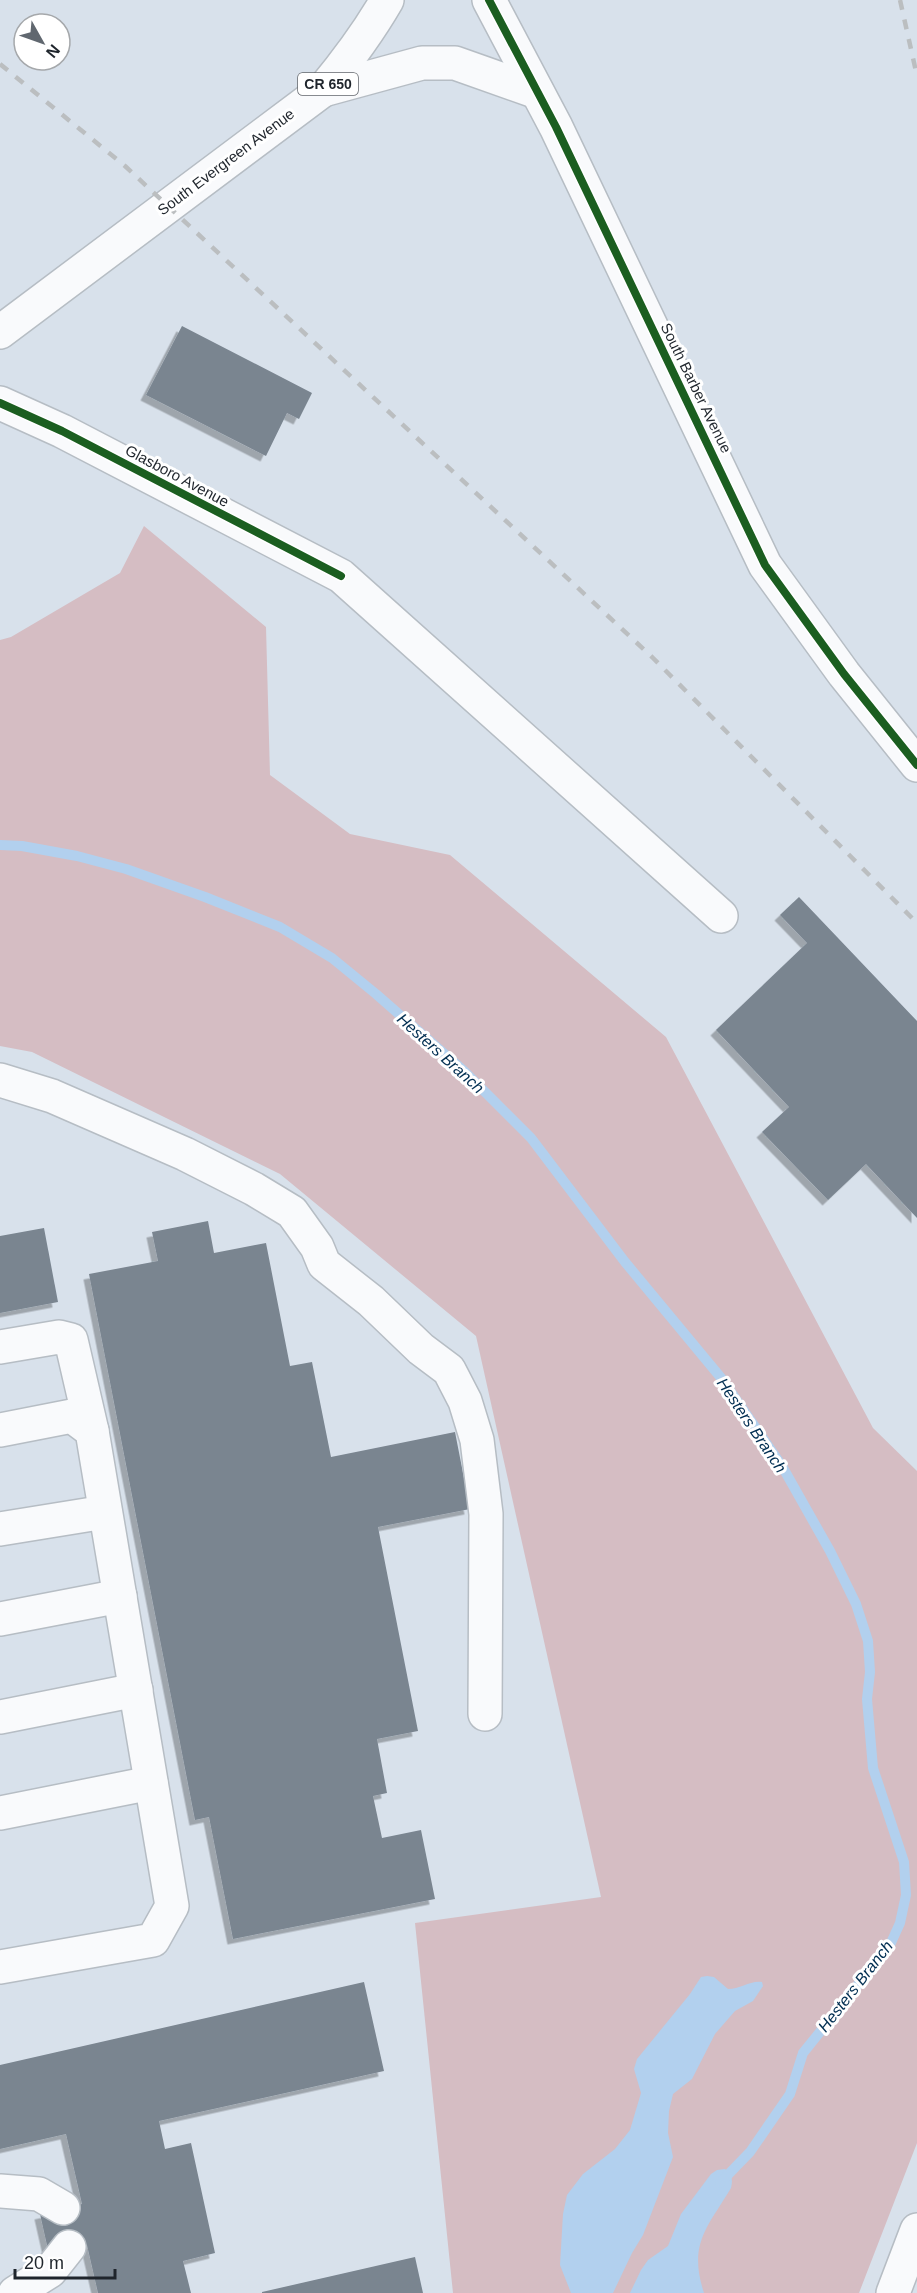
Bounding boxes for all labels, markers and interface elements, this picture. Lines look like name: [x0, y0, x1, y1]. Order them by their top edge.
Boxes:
north arrow: [12, 12, 72, 72]
text: N: [43, 41, 63, 61]
road number: CR 650: [298, 73, 358, 95]
street label: South Evergreen Avenue: [154, 105, 297, 218]
street label: South Barber Avenue: [658, 320, 735, 455]
street label: Glasboro Avenue: [123, 441, 232, 510]
water label: Hesters Branch: [394, 1010, 487, 1097]
water label: Hesters Branch: [714, 1375, 790, 1476]
water label: Hesters Branch: [815, 1938, 896, 2035]
scale bar: [15, 2242, 116, 2280]
text: 20 m: [24, 2253, 64, 2273]

